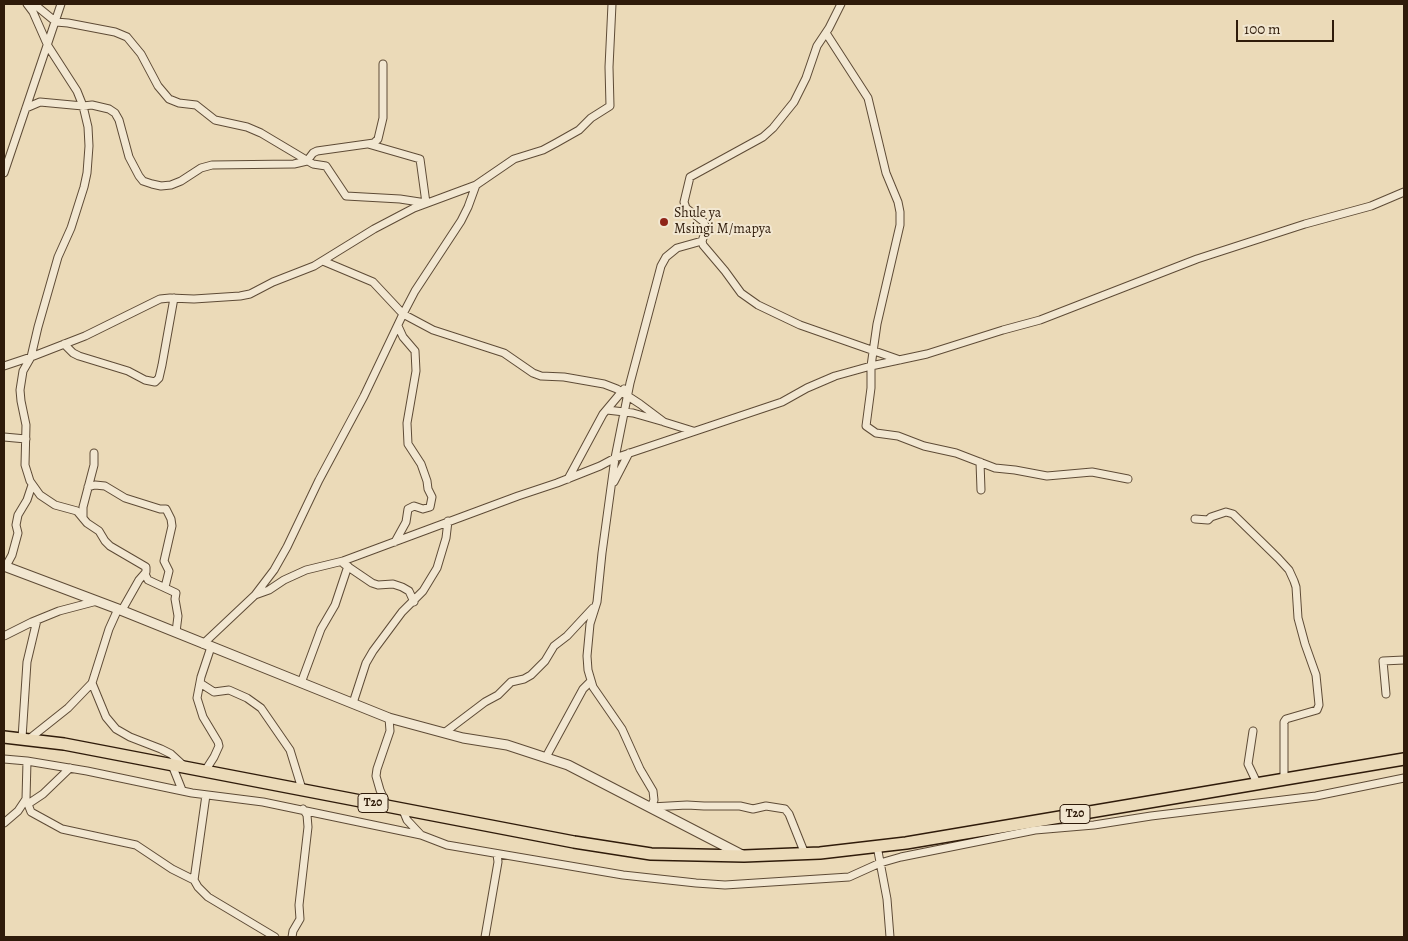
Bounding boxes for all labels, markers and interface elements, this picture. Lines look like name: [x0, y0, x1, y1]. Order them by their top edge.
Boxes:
scale bar: [1238, 10, 1336, 42]
text: 100 m: [1244, 19, 1281, 39]
place label: Shule ya Msingi M/mapya: [674, 206, 771, 238]
marker: Shule ya Msingi M/mapya: [658, 216, 670, 228]
road number: T20: [358, 794, 388, 812]
road number: T20: [1060, 804, 1090, 824]

